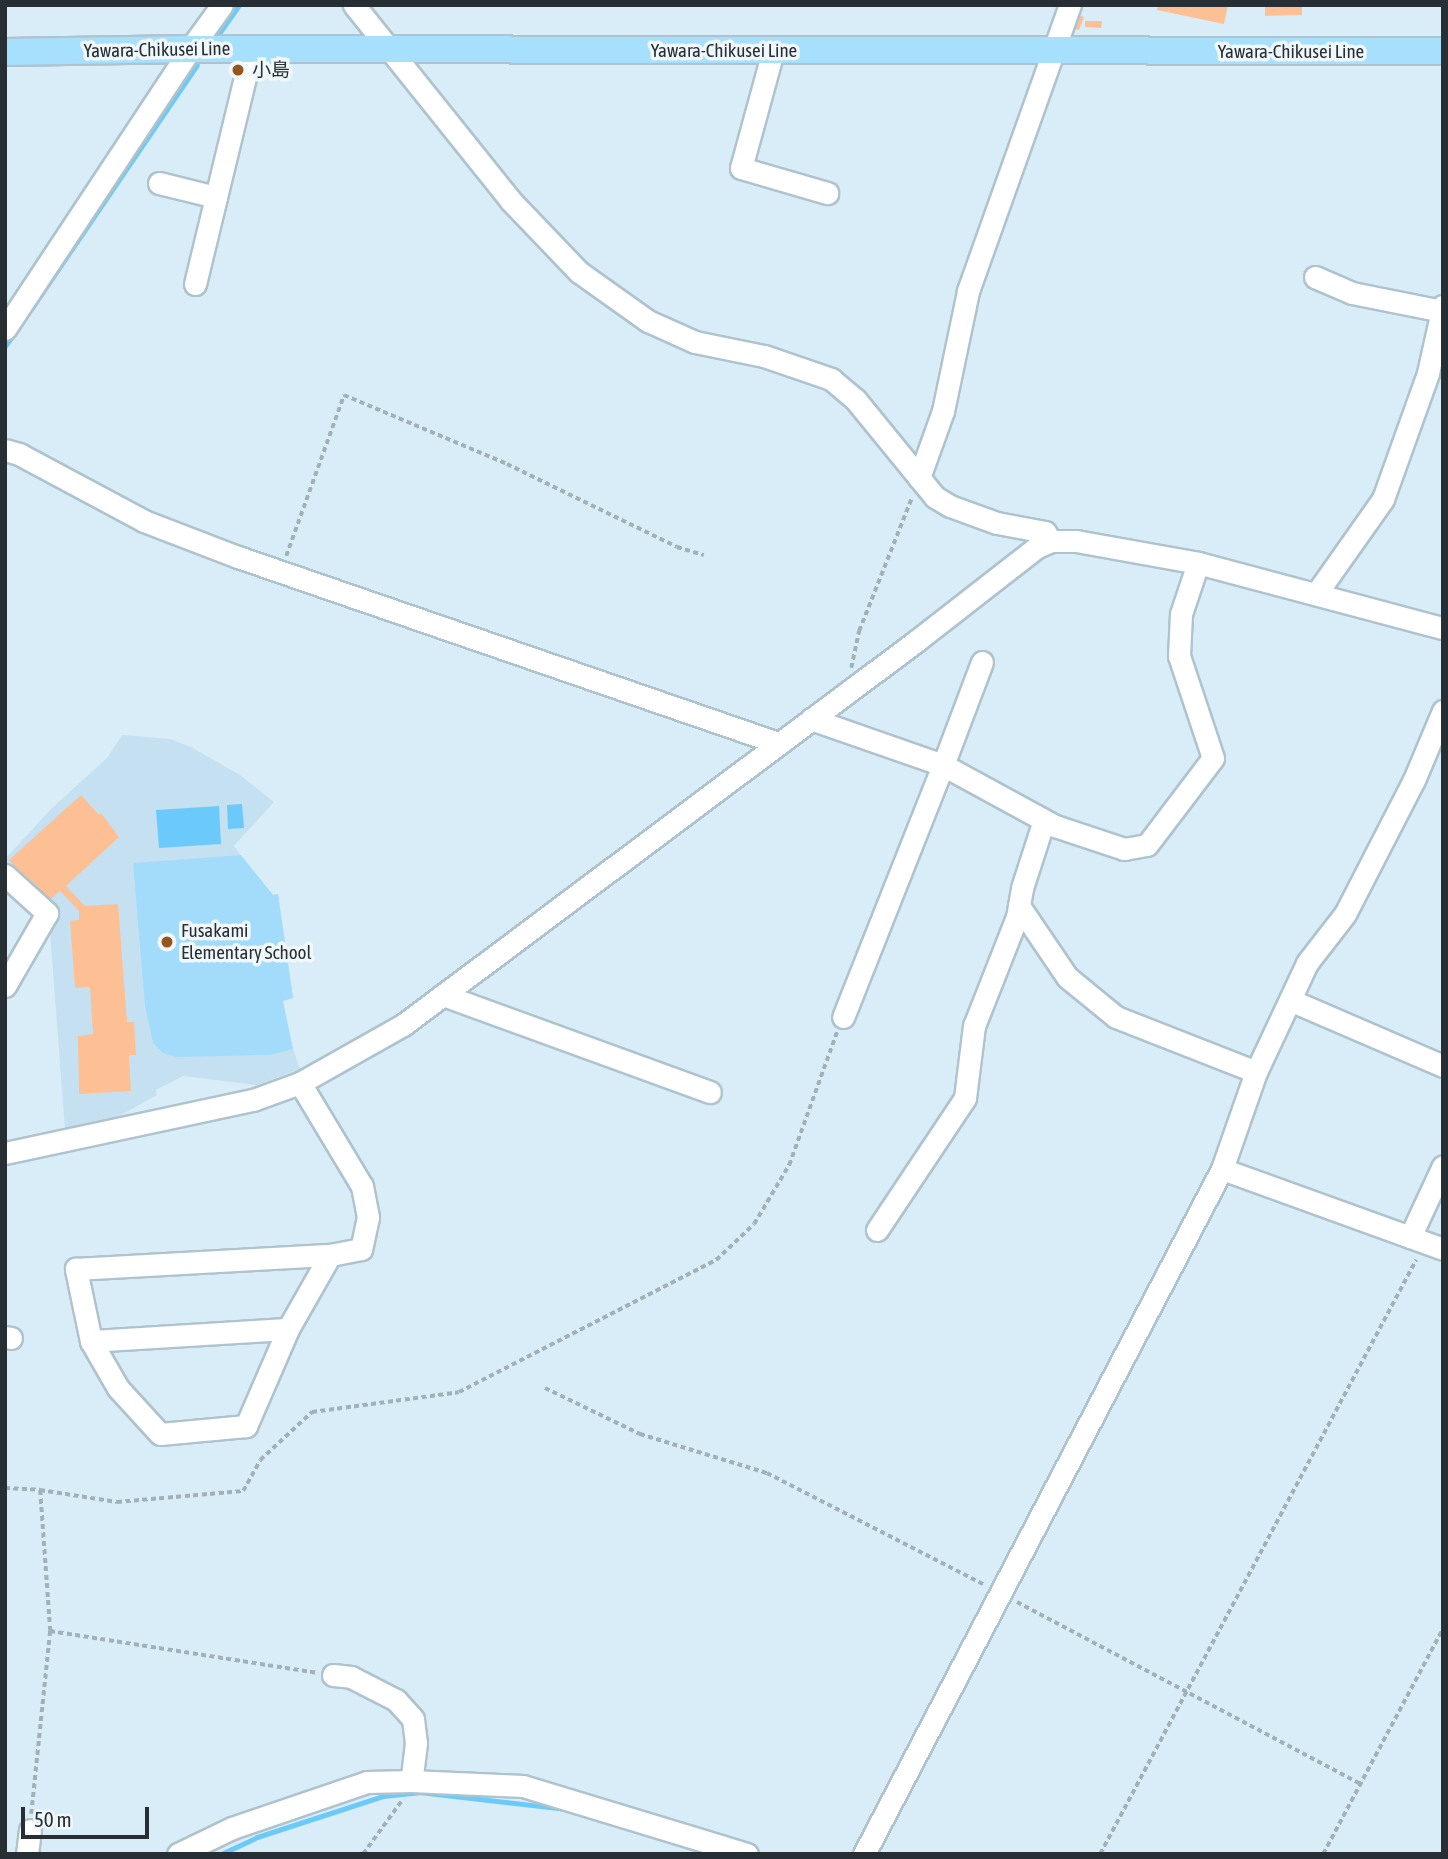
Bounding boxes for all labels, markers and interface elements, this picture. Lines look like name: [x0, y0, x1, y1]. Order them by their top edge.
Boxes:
street label: Yawara-Chikusei Line: [84, 37, 230, 63]
street label: Yawara-Chikusei Line: [651, 40, 797, 62]
street label: Yawara-Chikusei Line: [1218, 41, 1364, 63]
place label: 小島: [252, 59, 290, 81]
marker: 小島: [230, 62, 246, 78]
place label: Fusakami Elementary School: [181, 920, 312, 964]
marker: Fusakami Elementary School: [159, 934, 175, 950]
scale bar: [24, 1792, 152, 1836]
text: 50 m: [34, 1807, 72, 1831]

